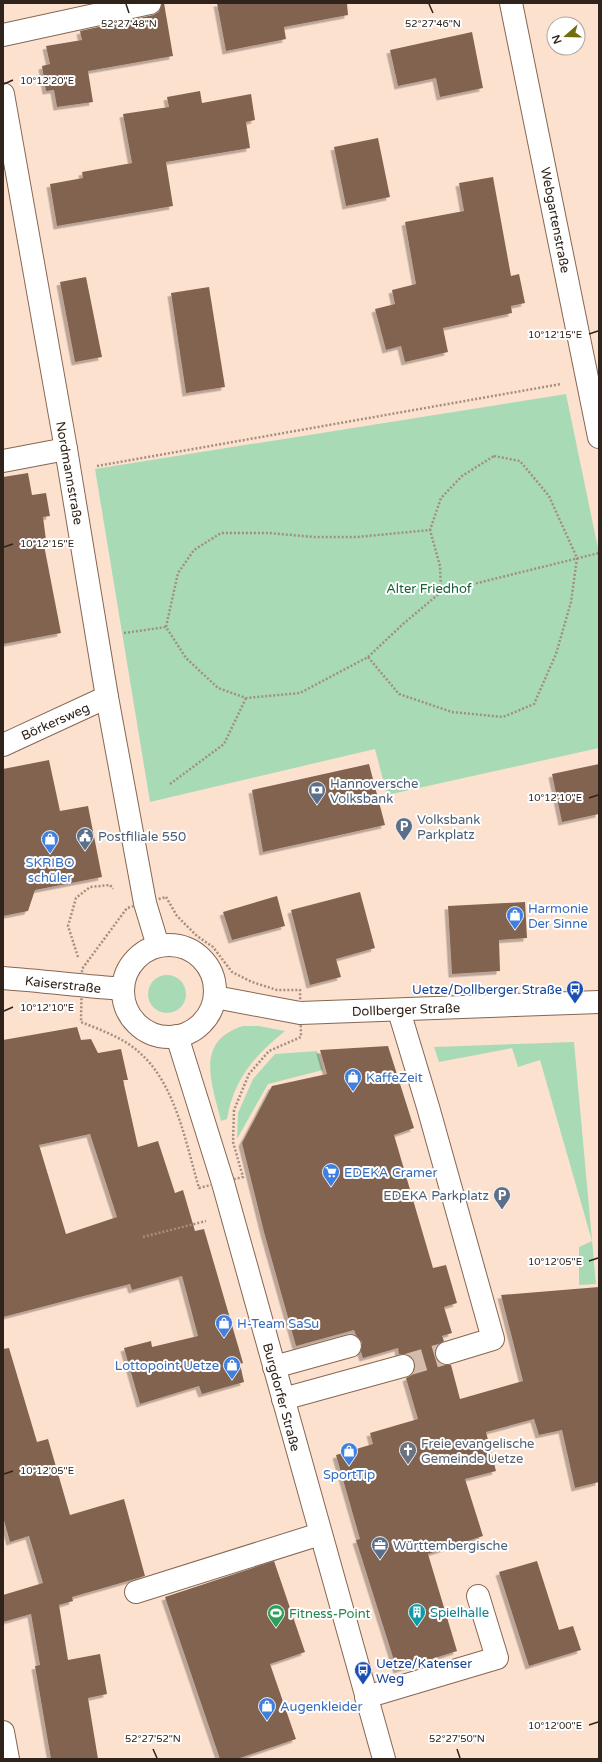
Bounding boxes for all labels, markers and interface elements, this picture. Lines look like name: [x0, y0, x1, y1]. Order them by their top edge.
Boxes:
north arrow: [546, 16, 586, 56]
text: 52°27'48"N: [101, 18, 157, 30]
text: 52°27'46"N: [405, 18, 461, 30]
text: N: [549, 33, 565, 46]
text: 10°12'20"E: [20, 75, 74, 87]
street label: Webgartenstraße: [537, 166, 573, 274]
text: 10°12'15"E: [528, 329, 582, 341]
street label: Nordmannstraße: [52, 420, 86, 526]
text: 10°12'15"E: [20, 538, 74, 550]
park label: Alter Friedhof: [386, 581, 472, 597]
street label: Börkersweg: [19, 700, 92, 744]
place label: Hannoversche Volksbank: [330, 776, 418, 807]
bank icon: Hannoversche Volksbank: [307, 780, 327, 805]
text: 10°12'10"E: [528, 792, 582, 804]
place label: Volksbank Parkplatz: [417, 812, 480, 843]
parking icon: Volksbank Parkplatz: [394, 816, 414, 841]
public building icon: Postfiliale 550: [75, 826, 95, 851]
shop icon: SKRIBO schüler: [40, 829, 60, 854]
place label: Postfiliale 550: [98, 829, 186, 845]
place label: SKRIBO schüler: [25, 855, 75, 886]
place label: Harmonie Der Sinne: [528, 901, 588, 932]
shop icon: Harmonie Der Sinne: [505, 905, 525, 930]
street label: Kaiserstraße: [24, 973, 102, 997]
bus stop icon: Uetze/Dollberger Straße: [565, 979, 585, 1004]
place label: Uetze/Dollberger Straße: [412, 982, 562, 998]
street label: Dollberger Straße: [352, 1000, 460, 1020]
text: 10°12'10"E: [20, 1002, 74, 1014]
shop icon: KaffeZeit: [343, 1067, 363, 1092]
place label: KaffeZeit: [366, 1070, 423, 1086]
supermarket icon: EDEKA Cramer: [321, 1162, 341, 1187]
place label: EDEKA Cramer: [344, 1165, 437, 1181]
parking icon: EDEKA Parkplatz: [492, 1185, 512, 1210]
place label: EDEKA Parkplatz: [383, 1188, 489, 1204]
text: 10°12'05"E: [528, 1256, 582, 1268]
shop icon: H-Team SaSu: [214, 1313, 234, 1338]
place label: H-Team SaSu: [237, 1316, 319, 1332]
street label: Burgdorfer Straße: [259, 1341, 303, 1453]
shop icon: Lottopoint Uetze: [222, 1355, 242, 1380]
place label: Lottopoint Uetze: [115, 1358, 219, 1374]
place label: Freie evangelische Gemeinde Uetze: [421, 1436, 534, 1467]
church icon: Freie evangelische Gemeinde Uetze: [398, 1440, 418, 1465]
shop icon: SportTip: [339, 1441, 359, 1466]
text: 10°12'05"E: [20, 1465, 74, 1477]
place label: SportTip: [323, 1467, 375, 1483]
office icon: Württembergische: [370, 1535, 390, 1560]
place label: Württembergische: [393, 1538, 508, 1554]
building icon: Spielhalle: [407, 1602, 427, 1627]
sports icon: Fitness-Point: [266, 1603, 286, 1628]
place label: Spielhalle: [430, 1605, 489, 1621]
place label: Fitness-Point: [289, 1606, 370, 1622]
place label: Uetze/Katenser Weg: [376, 1656, 472, 1687]
bus stop icon: Uetze/Katenser Weg: [353, 1660, 373, 1685]
shop icon: Augenkleider: [257, 1696, 277, 1721]
place label: Augenkleider: [280, 1699, 362, 1715]
text: 10°12'00"E: [528, 1720, 582, 1732]
text: 52°27'52"N: [125, 1733, 181, 1745]
text: 52°27'50"N: [429, 1733, 485, 1745]

